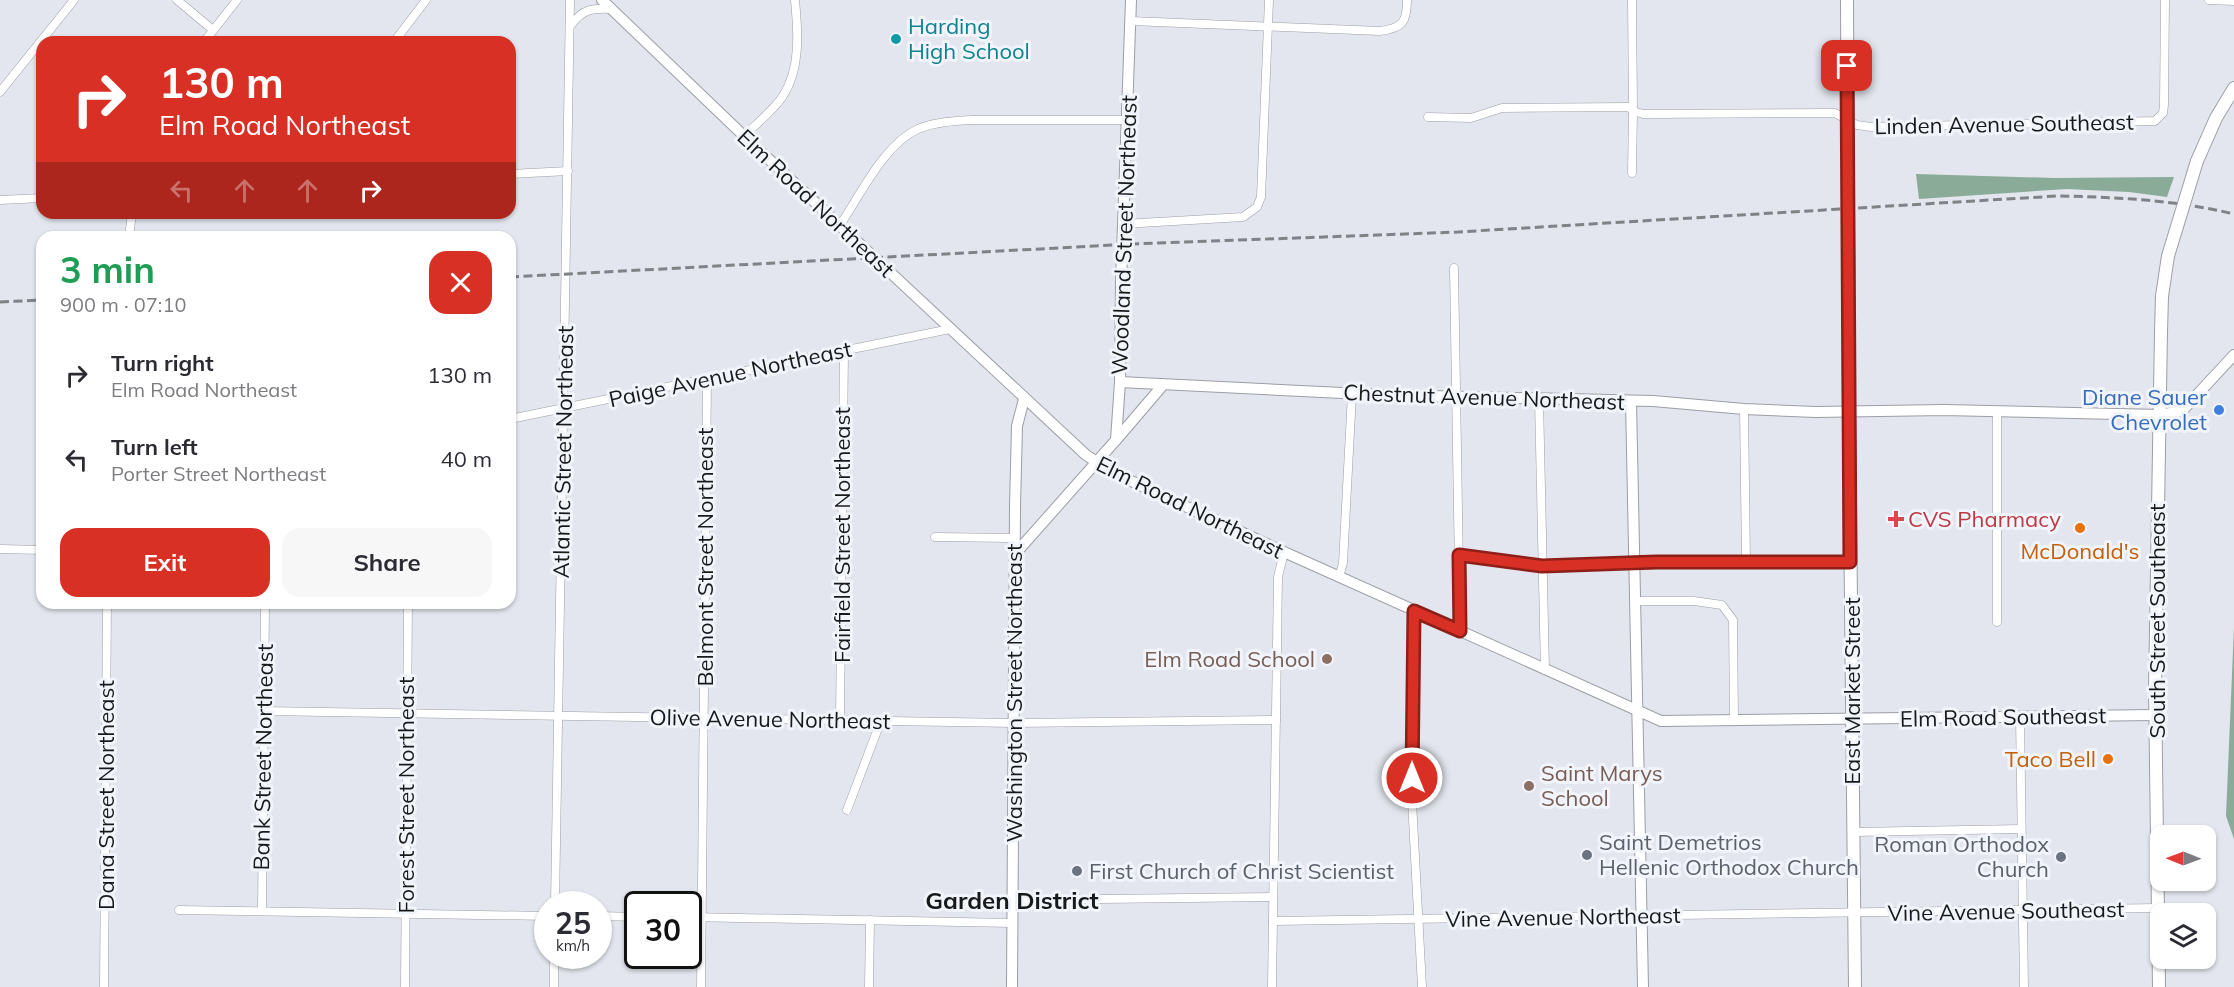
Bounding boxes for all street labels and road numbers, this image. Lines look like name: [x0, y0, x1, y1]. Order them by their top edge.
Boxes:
street label: Woodland Street Northeast: [1105, 94, 1143, 375]
street label: Linden Avenue Southeast: [1874, 108, 2134, 140]
street label: Elm Road Northeast: [732, 123, 901, 283]
street label: Atlantic Street Northeast: [547, 325, 579, 579]
street label: Paige Avenue Northeast: [606, 335, 854, 413]
street label: Chestnut Avenue Northeast: [1343, 378, 1626, 416]
street label: Fairfield Street Northeast: [828, 407, 856, 663]
street label: Belmont Street Northeast: [691, 427, 719, 686]
street label: Elm Road Northeast: [1092, 450, 1288, 565]
street label: South Street Southeast: [2143, 503, 2171, 739]
street label: Washington Street Northeast: [1000, 543, 1028, 842]
street label: East Market Street: [1838, 597, 1866, 785]
street label: Bank Street Northeast: [247, 643, 279, 870]
street label: Forest Street Northeast: [392, 676, 420, 913]
street label: Dana Street Northeast: [92, 680, 120, 910]
street label: Elm Road Southeast: [1900, 701, 2107, 733]
street label: Olive Avenue Northeast: [649, 703, 891, 735]
street label: Vine Avenue Southeast: [1887, 895, 2125, 927]
street label: Vine Avenue Northeast: [1445, 901, 1681, 933]

